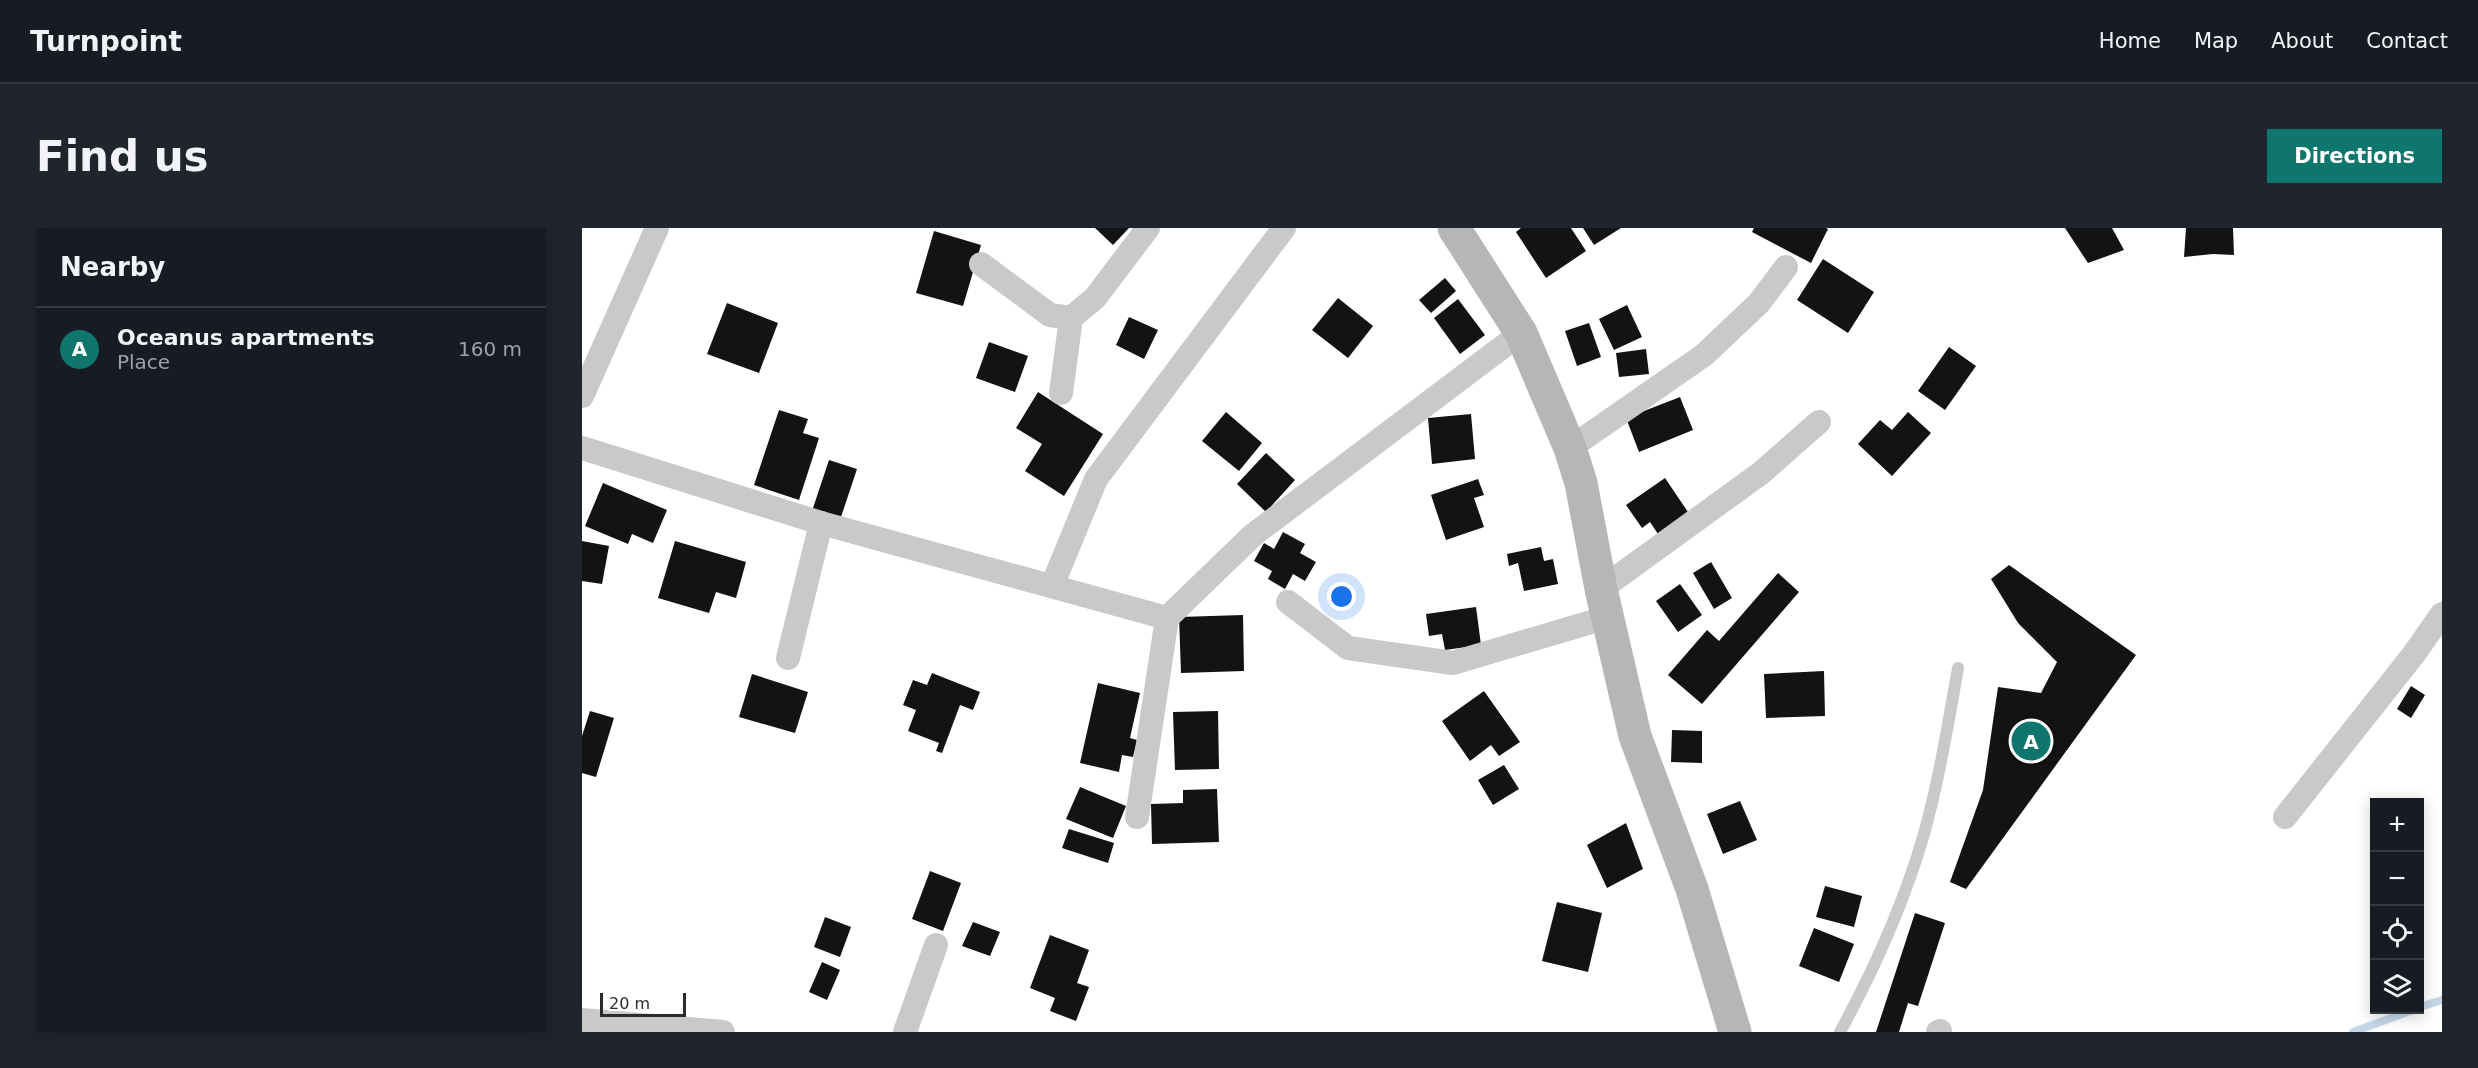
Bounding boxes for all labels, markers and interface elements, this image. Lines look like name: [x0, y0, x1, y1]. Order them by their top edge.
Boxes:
text: Turnpoint: [30, 25, 182, 58]
text: Home: [2099, 29, 2161, 53]
text: Map: [2194, 29, 2238, 53]
text: About: [2271, 29, 2333, 53]
text: Contact: [2366, 29, 2448, 53]
button: Directions: [2267, 129, 2442, 183]
text: Find us: [36, 132, 209, 181]
text: Nearby: [60, 252, 165, 282]
text: Oceanus apartments: [117, 325, 375, 350]
text: A: [72, 337, 87, 361]
text: 160 m: [458, 337, 522, 361]
text: Place: [117, 350, 170, 374]
your location: [1327, 582, 1356, 611]
pin: A: [2012, 718, 2050, 764]
map controls: [2370, 798, 2424, 1014]
button: +: [2370, 798, 2424, 852]
button: −: [2370, 852, 2424, 906]
button: locate: [2370, 906, 2424, 960]
button: layers: [2370, 960, 2424, 1014]
scale bar: [600, 990, 686, 1018]
text: 20 m: [609, 994, 650, 1013]

